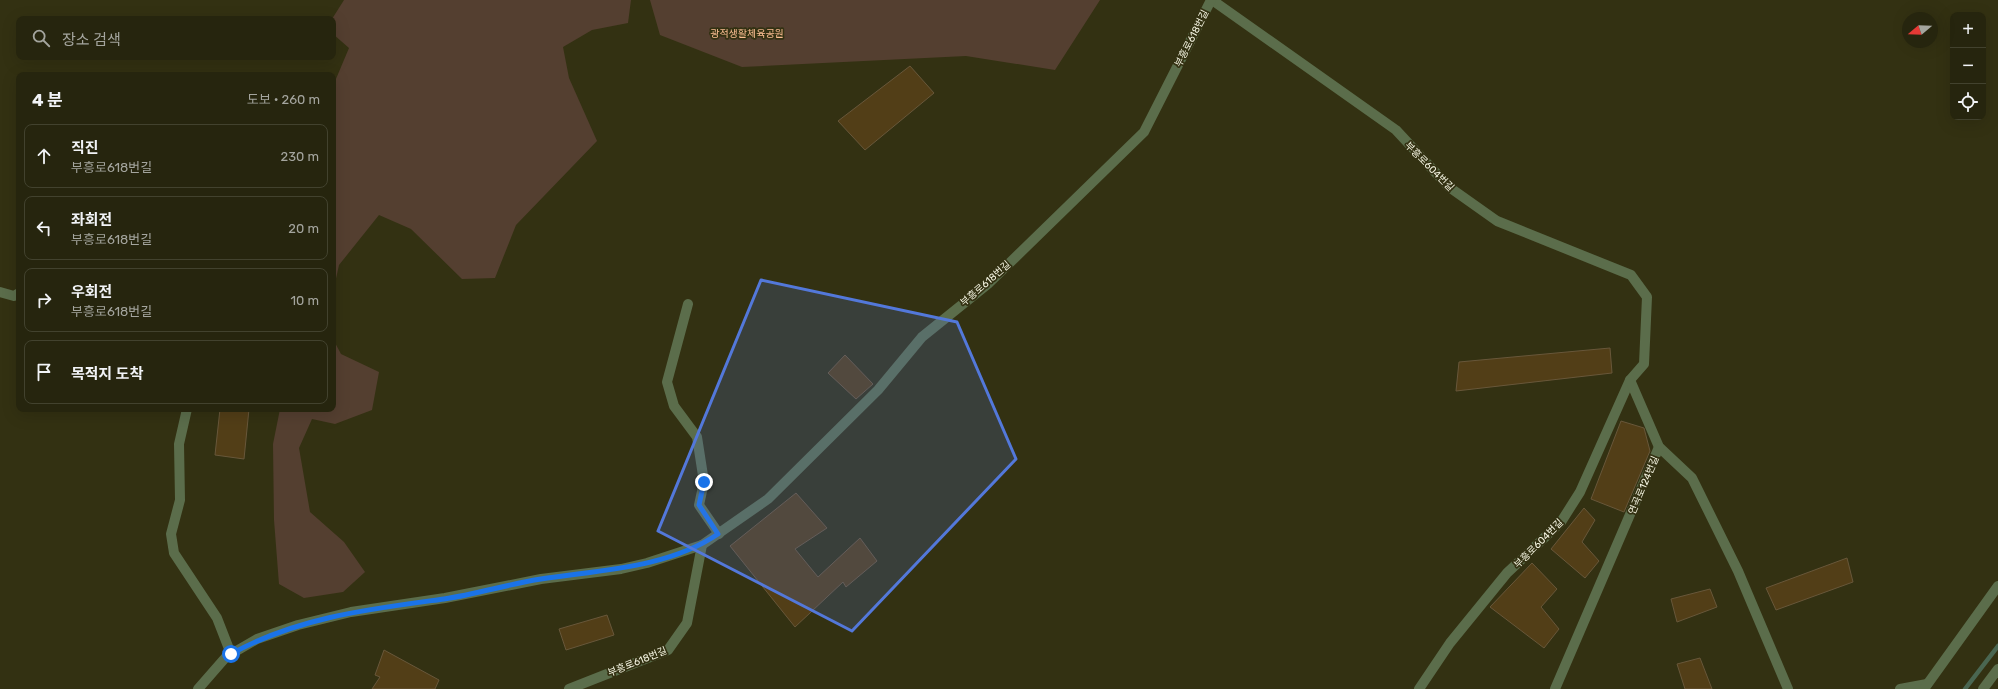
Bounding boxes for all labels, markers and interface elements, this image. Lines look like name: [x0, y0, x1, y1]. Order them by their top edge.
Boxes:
street label: 부흥로618번길: [1172, 8, 1211, 69]
north arrow: [1902, 12, 1938, 48]
map controls: [1950, 12, 1986, 120]
button: +: [1950, 12, 1986, 48]
search box: [16, 16, 336, 60]
icon: search: [30, 27, 52, 49]
park label: 광적생활체육공원: [710, 28, 784, 40]
text: 장소 검색: [62, 31, 121, 49]
button: −: [1950, 48, 1986, 84]
button: locate: [1950, 84, 1986, 120]
text: 4 분: [32, 90, 63, 110]
text: 도보 · 260 m: [247, 92, 320, 107]
text: 직진: [71, 139, 99, 157]
street label: 부흥로604번길: [1402, 140, 1456, 194]
icon: ahead: [33, 145, 55, 167]
text: 230 m: [281, 149, 319, 164]
text: 부흥로618번길: [71, 160, 152, 175]
text: 좌회전: [71, 211, 112, 229]
icon: left: [33, 217, 55, 239]
text: 20 m: [288, 221, 319, 236]
text: 부흥로618번길: [71, 232, 152, 247]
street label: 부흥로618번길: [958, 259, 1013, 309]
text: 우회전: [71, 283, 112, 301]
icon: right: [33, 289, 55, 311]
text: 10 m: [290, 293, 319, 308]
text: 부흥로618번길: [71, 304, 152, 319]
icon: arrive: [33, 361, 55, 383]
text: 목적지 도착: [71, 365, 143, 383]
street label: 연곡로124번길: [1626, 454, 1662, 516]
route end: [695, 473, 713, 491]
street label: 부흥로604번길: [1512, 517, 1566, 571]
route start: [222, 645, 240, 663]
street label: 부흥로618번길: [606, 645, 669, 679]

